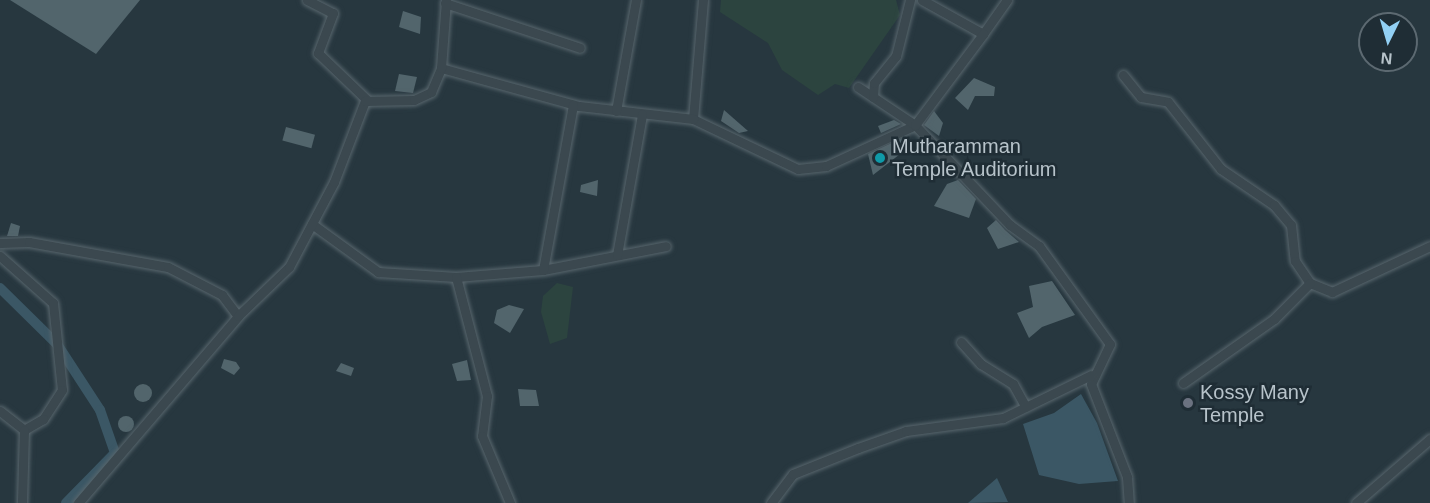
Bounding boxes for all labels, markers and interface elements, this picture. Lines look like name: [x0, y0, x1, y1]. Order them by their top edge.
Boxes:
north arrow: [1358, 12, 1418, 72]
text: N: [1380, 49, 1393, 67]
place label: Mutharamman Temple Auditorium: [892, 134, 1058, 181]
marker: Mutharamman Temple Auditorium: [873, 151, 887, 165]
place label: Kossy Many Temple: [1200, 380, 1309, 427]
marker: Kossy Many Temple: [1181, 396, 1195, 410]

